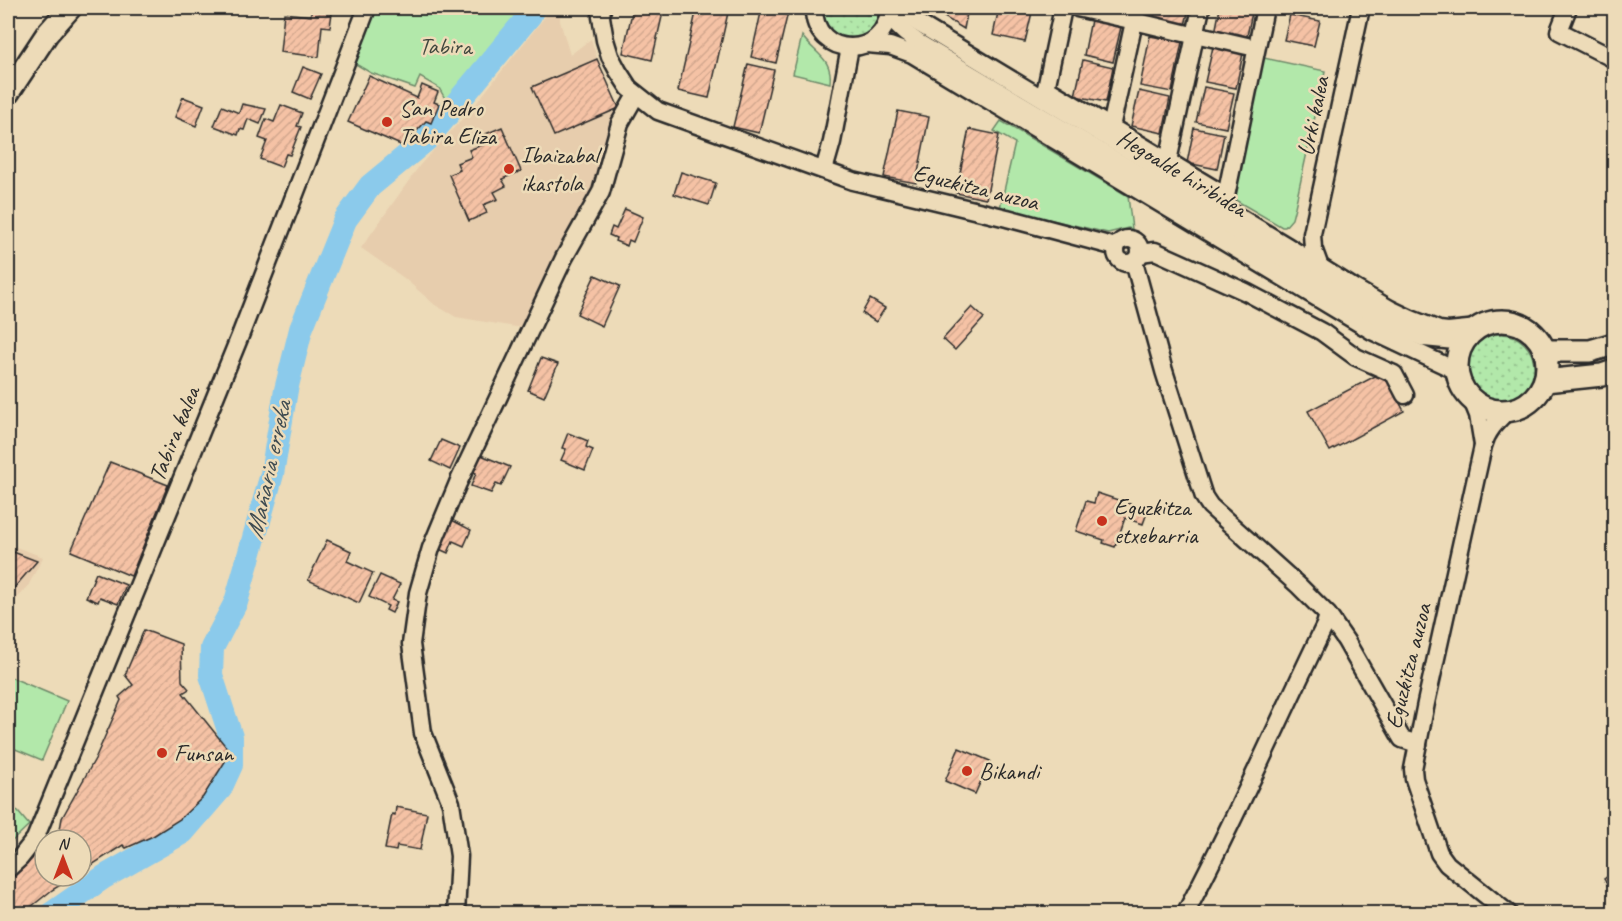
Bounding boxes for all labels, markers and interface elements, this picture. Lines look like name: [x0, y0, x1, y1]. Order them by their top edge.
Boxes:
park label: Tabira: [419, 31, 474, 61]
street label: Urki kalea: [1290, 72, 1336, 158]
place label: San Pedro Tabira Eliza: [399, 93, 497, 151]
marker: San Pedro Tabira Eliza: [380, 115, 394, 129]
street label: Hegoalde hiribidea: [1112, 123, 1254, 225]
place label: Ibaizabal ikastola: [521, 140, 602, 198]
street label: Eguzkitza auzoa: [910, 157, 1043, 217]
marker: Ibaizabal ikastola: [502, 162, 516, 176]
street label: Tabira kalea: [141, 380, 207, 486]
water label: Mañaria erreka: [237, 395, 299, 542]
place label: Eguzkitza etxebarria: [1114, 492, 1199, 550]
marker: Eguzkitza etxebarria: [1095, 514, 1109, 528]
street label: Eguzkitza auzoa: [1378, 599, 1438, 732]
place label: Funsan: [174, 738, 234, 768]
marker: Funsan: [155, 746, 169, 760]
place label: Bikandi: [979, 756, 1043, 786]
marker: Bikandi: [960, 764, 974, 778]
north arrow: [33, 828, 93, 888]
text: N: [58, 834, 71, 854]

